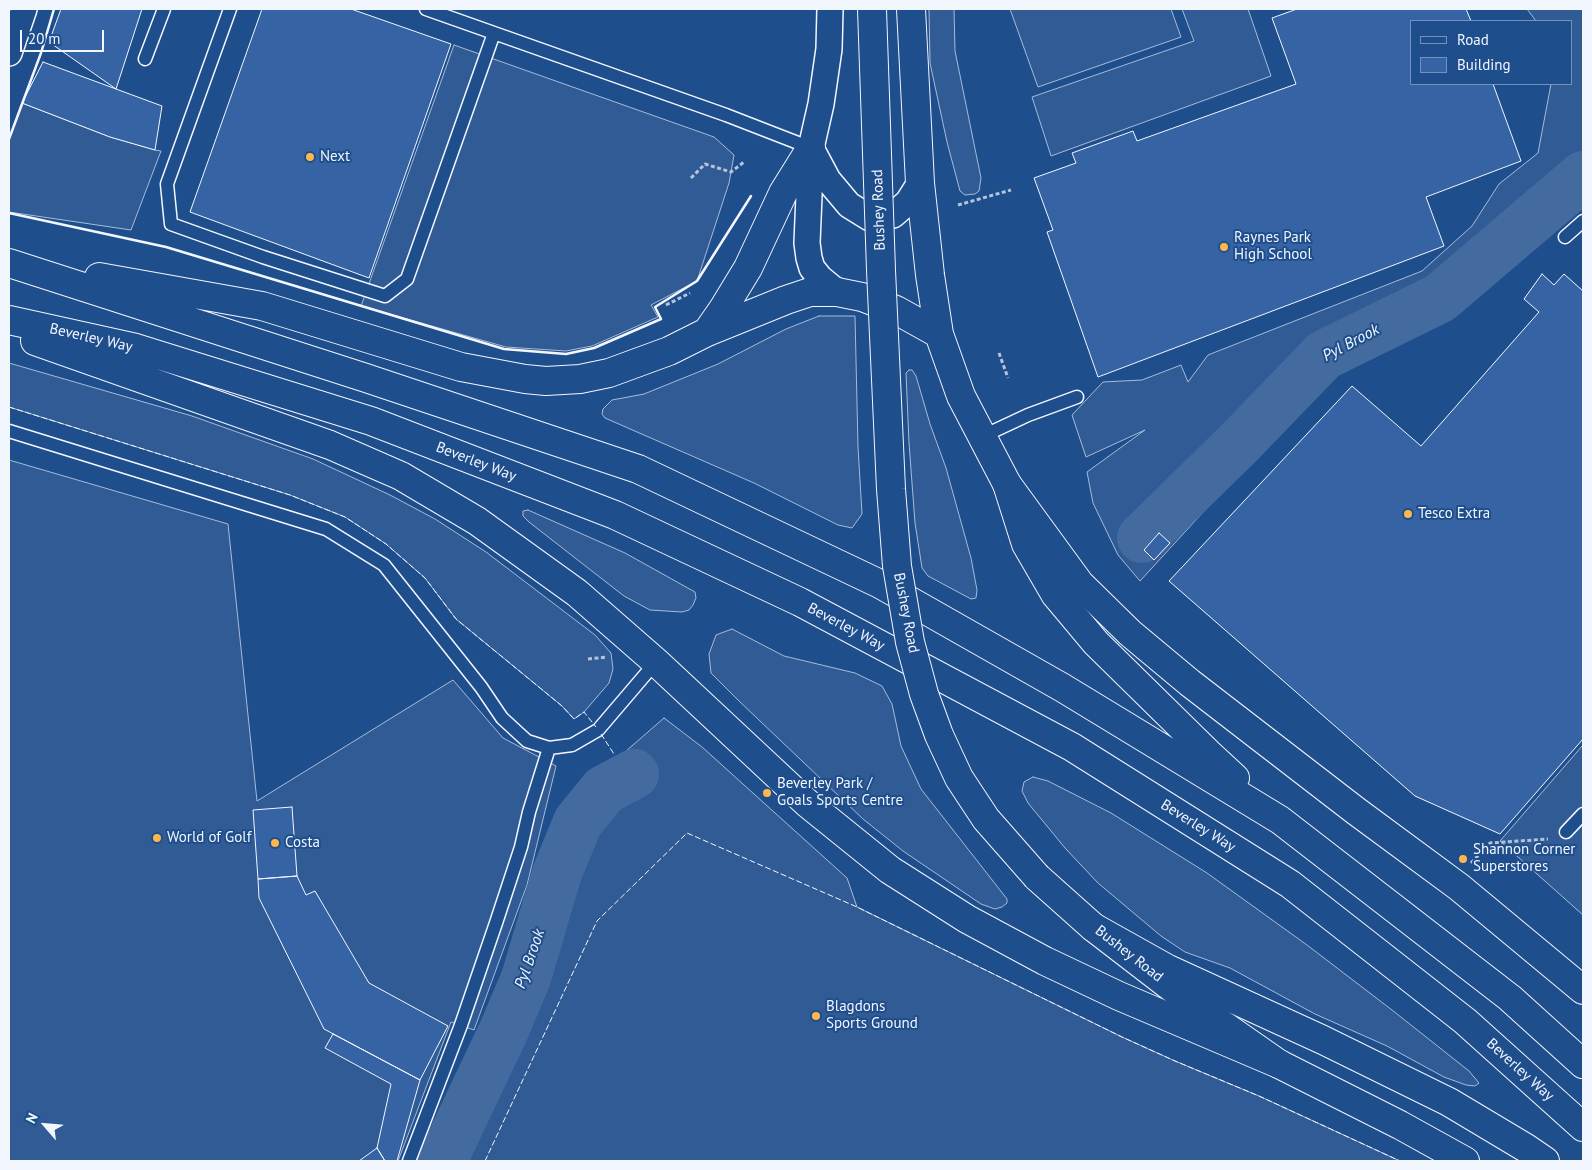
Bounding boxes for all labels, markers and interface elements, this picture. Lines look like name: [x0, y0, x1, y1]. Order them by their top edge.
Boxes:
scale bar: [22, 20, 106, 52]
legend: [1410, 20, 1572, 85]
text: 20 m: [28, 29, 61, 48]
text: Road: [1457, 30, 1489, 49]
text: Building: [1457, 55, 1511, 74]
place label: Next: [320, 148, 350, 166]
marker: Next: [304, 151, 316, 163]
street label: Bushey Road: [869, 169, 889, 251]
place label: Raynes Park High School: [1234, 229, 1312, 264]
marker: Raynes Park High School: [1218, 241, 1230, 253]
street label: Beverley Way: [48, 320, 134, 356]
water label: Pyl Brook: [1319, 320, 1383, 366]
street label: Beverley Way: [433, 438, 519, 486]
place label: Tesco Extra: [1418, 505, 1490, 523]
marker: Tesco Extra: [1402, 508, 1414, 520]
street label: Bushey Road: [889, 571, 923, 655]
street label: Beverley Way: [804, 599, 888, 655]
place label: Beverley Park / Goals Sports Centre: [777, 775, 903, 810]
marker: Beverley Park / Goals Sports Centre: [761, 787, 773, 799]
street label: Beverley Way: [1157, 796, 1239, 856]
place label: World of Golf: [167, 829, 251, 847]
marker: World of Golf: [151, 832, 163, 844]
place label: Costa: [285, 834, 320, 852]
marker: Costa: [269, 837, 281, 849]
place label: Shannon Corner Superstores: [1473, 841, 1575, 876]
marker: Shannon Corner Superstores: [1457, 853, 1469, 865]
street label: Bushey Road: [1091, 922, 1167, 986]
water label: Pyl Brook: [511, 927, 549, 991]
place label: Blagdons Sports Ground: [826, 998, 918, 1033]
marker: Blagdons Sports Ground: [810, 1010, 822, 1022]
street label: Beverley Way: [1482, 1035, 1558, 1105]
north arrow: [20, 1100, 70, 1150]
text: N: [22, 1110, 42, 1126]

